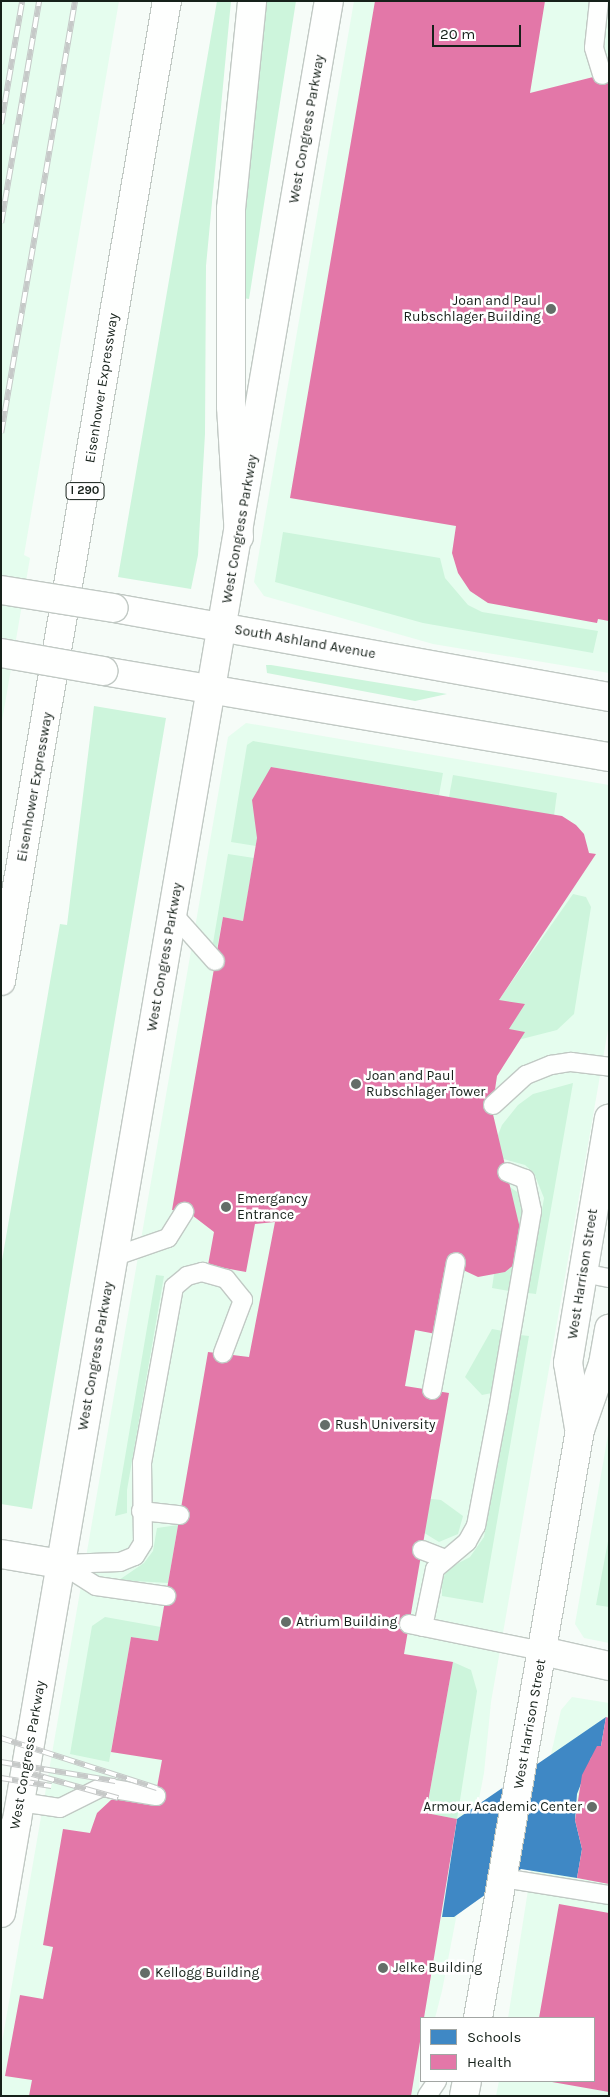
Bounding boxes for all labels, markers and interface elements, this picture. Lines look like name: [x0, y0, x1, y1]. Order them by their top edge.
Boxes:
scale bar: [435, 15, 524, 47]
text: 20 m: [440, 25, 475, 43]
street label: West Congress Parkway: [286, 53, 328, 205]
place label: Joan and Paul Rubschlager Building: [403, 293, 541, 326]
marker: Joan and Paul Rubschlager Building: [545, 303, 557, 315]
street label: Eisenhower Expressway: [82, 312, 122, 464]
street label: West Congress Parkway: [219, 453, 261, 605]
road number: I 290: [65, 482, 105, 501]
street label: South Ashland Avenue: [233, 621, 377, 663]
street label: Eisenhower Expressway: [14, 711, 56, 863]
street label: West Congress Parkway: [144, 881, 186, 1033]
place label: Joan and Paul Rubschlager Tower: [366, 1068, 485, 1100]
marker: Joan and Paul Rubschlager Tower: [350, 1078, 362, 1090]
place label: Emergancy Entrance: [237, 1191, 308, 1224]
marker: Emergancy Entrance: [219, 1200, 233, 1214]
street label: West Harrison Street: [564, 1208, 602, 1340]
street label: West Congress Parkway: [75, 1280, 117, 1432]
place label: Rush University: [335, 1417, 436, 1433]
marker: Rush University: [319, 1419, 331, 1431]
place label: Atrium Building: [296, 1614, 398, 1630]
marker: Atrium Building: [280, 1616, 292, 1628]
street label: West Harrison Street: [510, 1658, 550, 1790]
street label: West Congress Parkway: [7, 1679, 49, 1831]
place label: Armour Academic Center: [423, 1799, 582, 1815]
marker: Armour Academic Center: [586, 1801, 598, 1813]
place label: Jelke Building: [393, 1960, 482, 1976]
marker: Jelke Building: [377, 1962, 389, 1974]
place label: Kellogg Building: [155, 1965, 259, 1981]
marker: Kellogg Building: [139, 1967, 151, 1979]
legend: [420, 2017, 595, 2082]
text: Schools: [467, 2028, 521, 2046]
text: Health: [467, 2053, 512, 2071]

